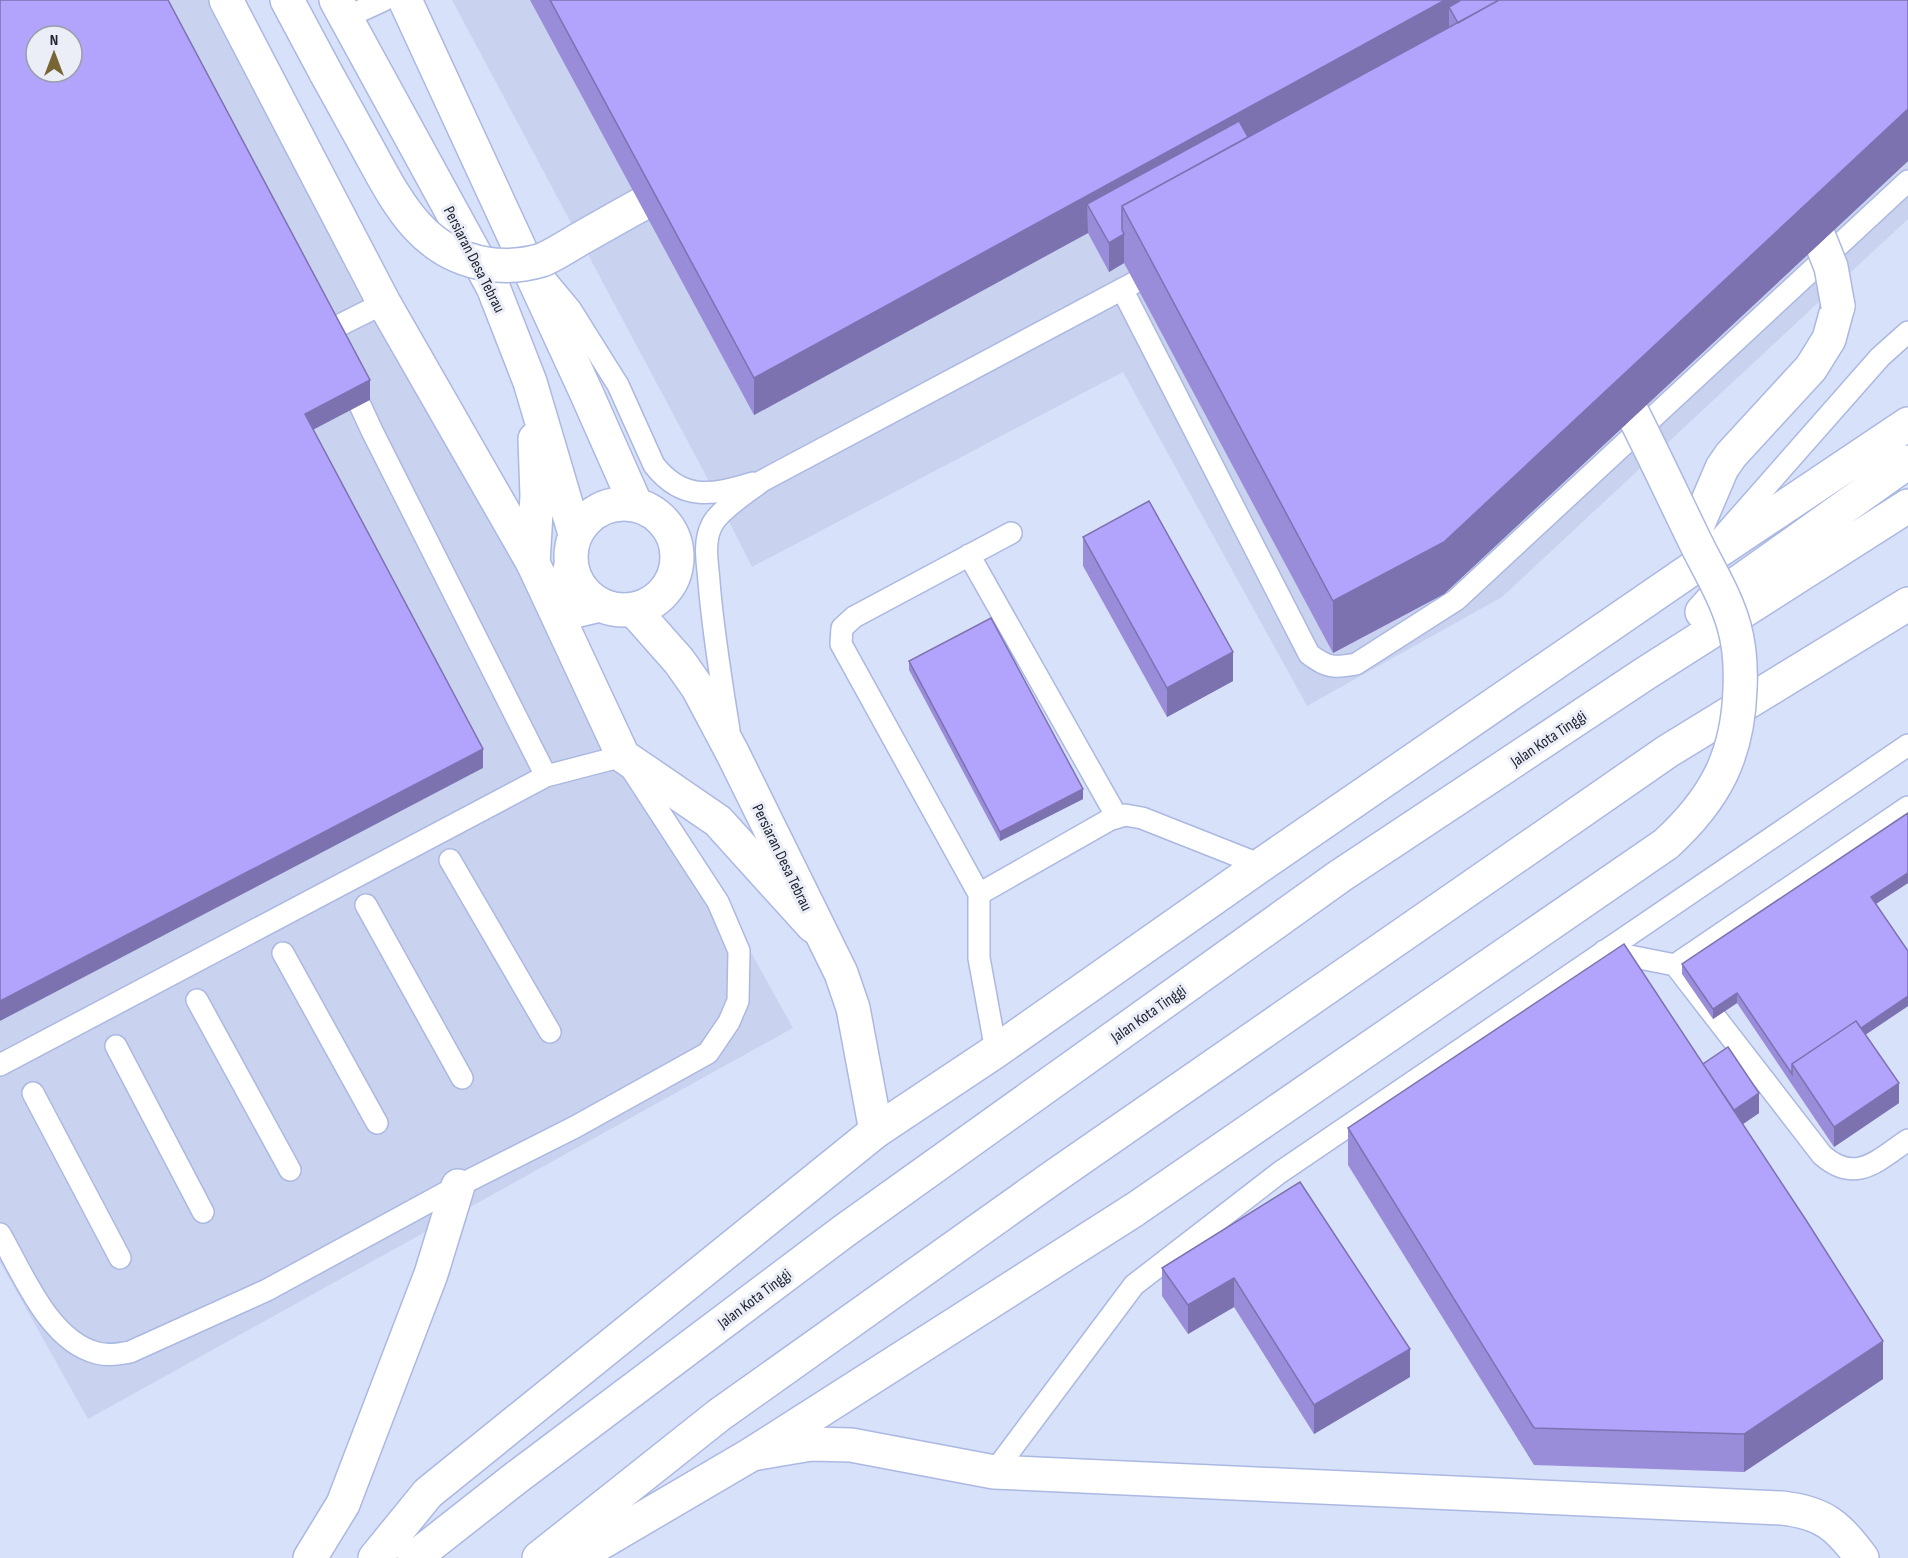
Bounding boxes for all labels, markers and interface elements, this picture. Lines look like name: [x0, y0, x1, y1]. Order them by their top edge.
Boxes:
north arrow: [24, 24, 84, 84]
text: N: [50, 31, 58, 50]
street label: Persiaran Desa Tebrau: [439, 203, 509, 316]
street label: Jalan Kota Tinggi: [1507, 707, 1590, 772]
street label: Persiaran Desa Tebrau: [748, 801, 816, 914]
street label: Jalan Kota Tinggi: [1107, 981, 1190, 1048]
street label: Jalan Kota Tinggi: [714, 1265, 795, 1334]

